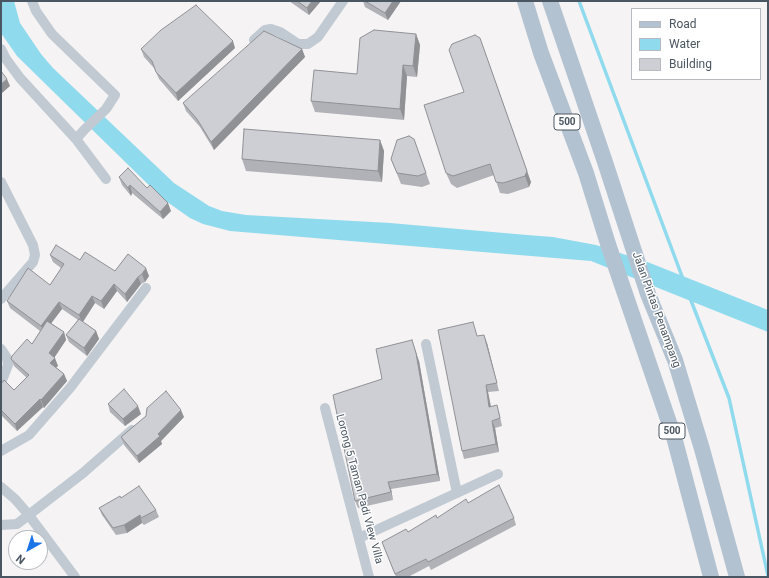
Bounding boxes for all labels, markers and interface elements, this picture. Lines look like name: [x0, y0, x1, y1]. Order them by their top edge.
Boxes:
legend: [631, 8, 761, 80]
text: Road: [669, 17, 697, 31]
text: Water: [669, 37, 700, 51]
text: Building: [669, 57, 712, 71]
road number: 500: [554, 114, 580, 130]
street label: Jalan Pintas Penampang: [629, 250, 683, 370]
street label: Lorong 5 Taman Padi View Villa: [333, 413, 385, 565]
road number: 500: [659, 423, 685, 439]
north arrow: [8, 530, 48, 570]
text: N: [14, 551, 28, 566]

